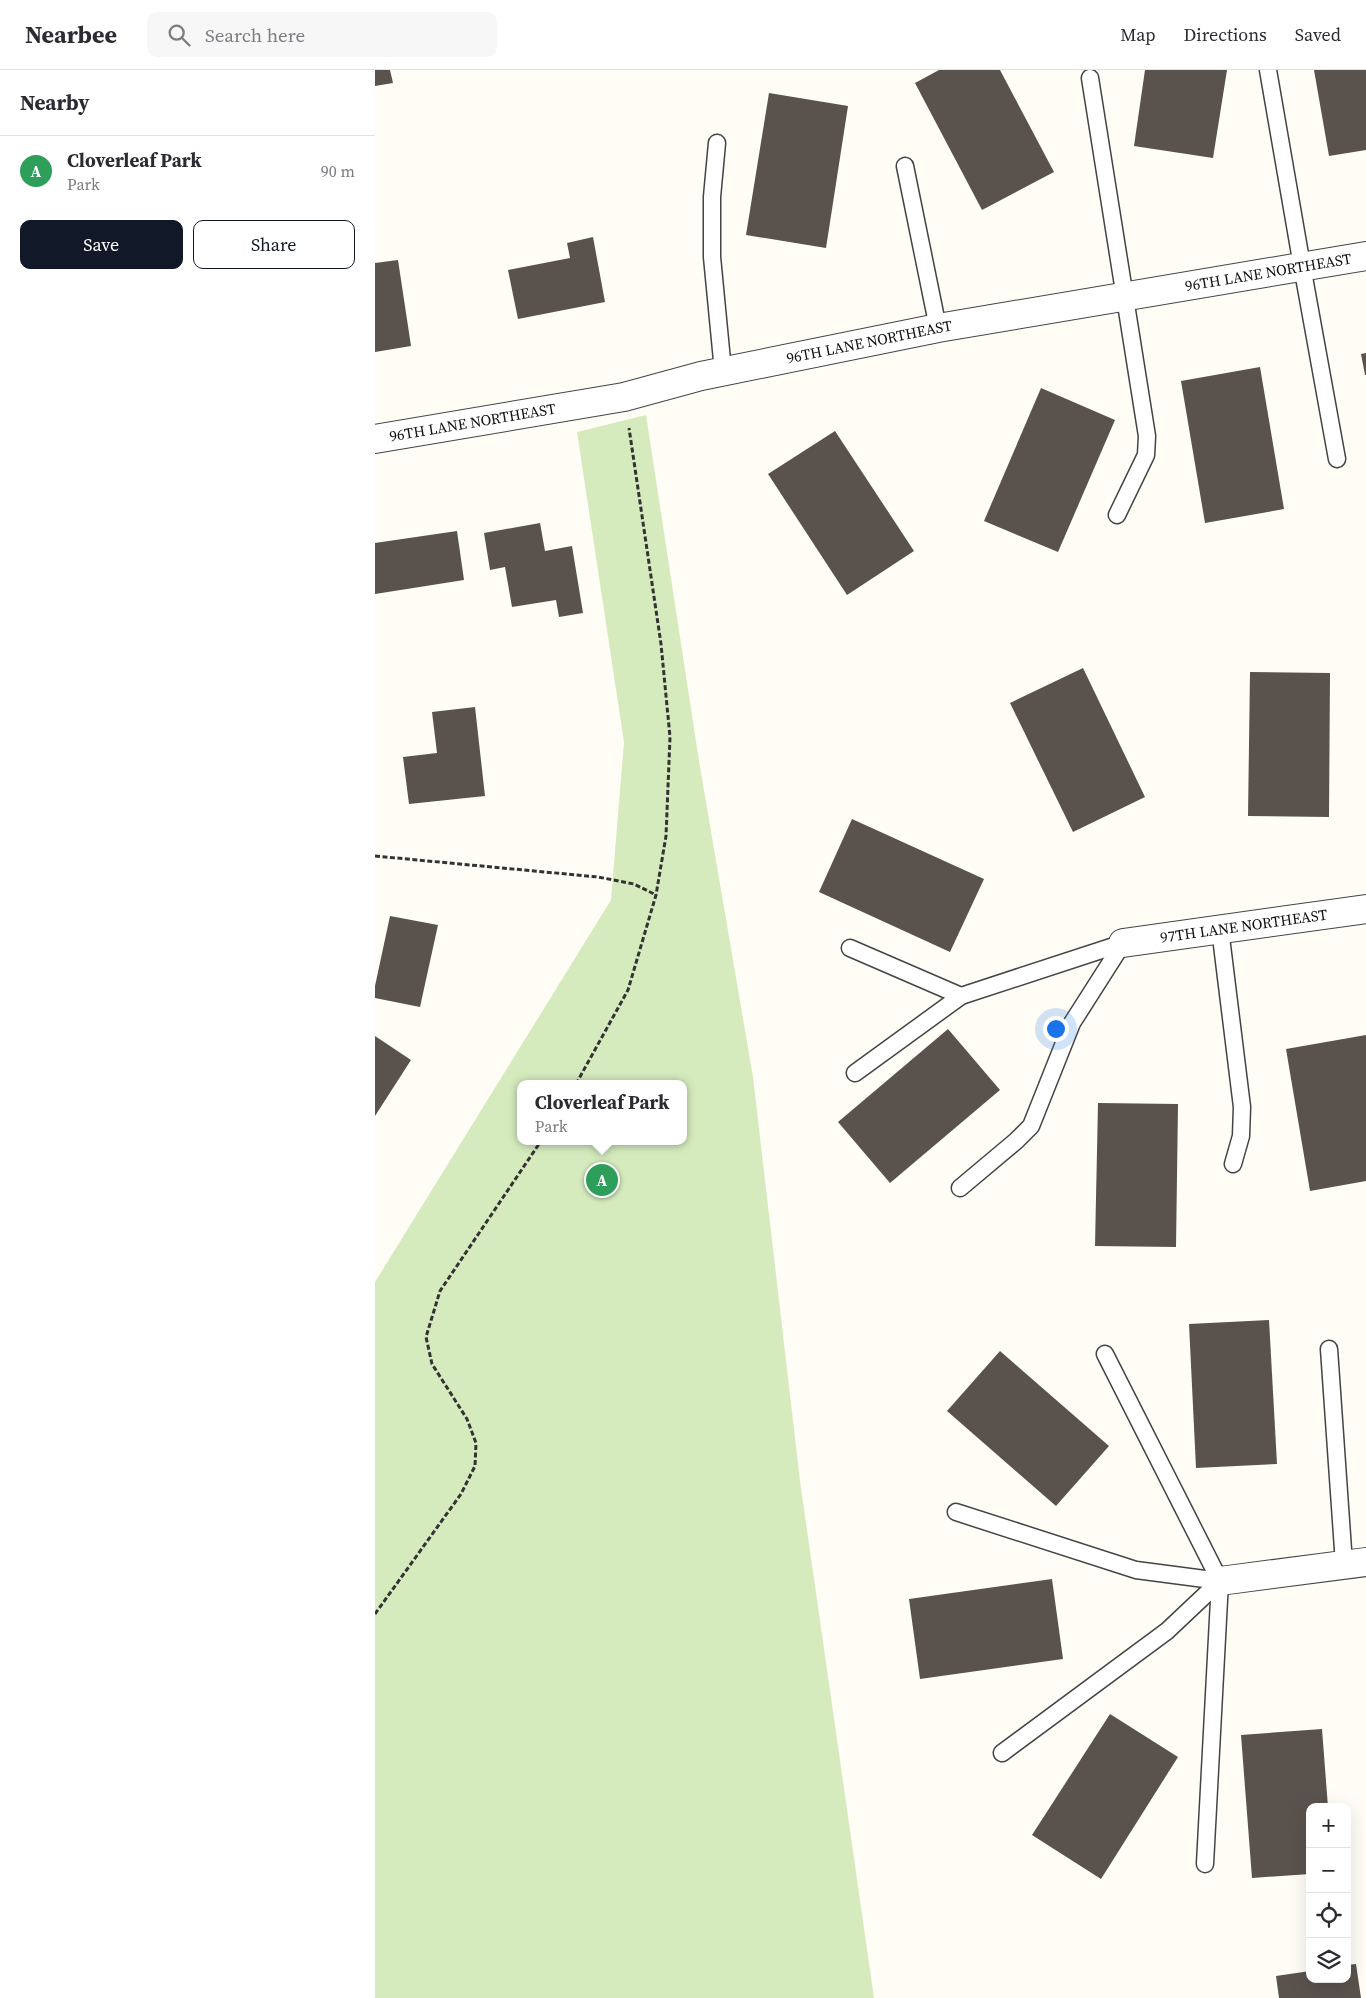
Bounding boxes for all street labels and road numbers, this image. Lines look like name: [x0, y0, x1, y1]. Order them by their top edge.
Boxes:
street label: 96TH LANE NORTHEAST: [1183, 248, 1353, 296]
street label: 96TH LANE NORTHEAST: [785, 315, 954, 368]
street label: 96TH LANE NORTHEAST: [388, 398, 557, 446]
street label: 97TH LANE NORTHEAST: [1159, 904, 1329, 948]

